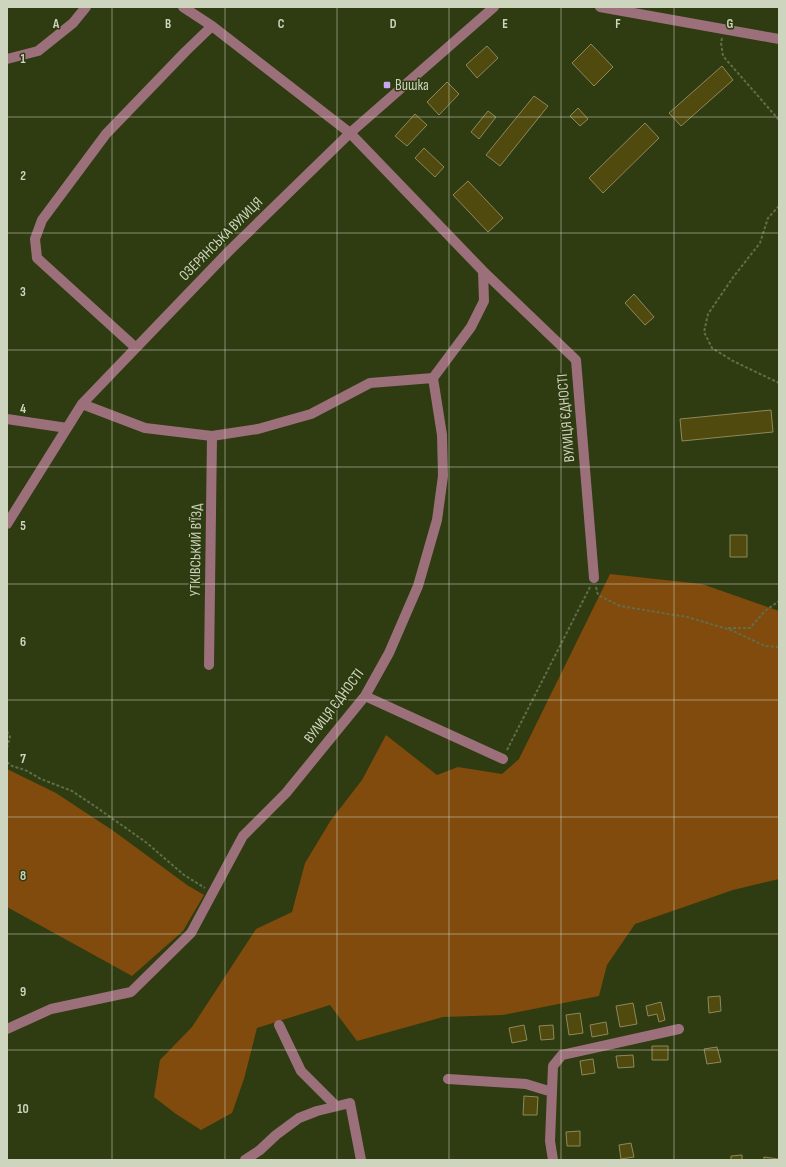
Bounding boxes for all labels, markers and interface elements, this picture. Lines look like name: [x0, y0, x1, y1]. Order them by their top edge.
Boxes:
text: A: [52, 16, 60, 32]
text: B: [165, 16, 171, 32]
text: C: [278, 16, 285, 32]
text: D: [390, 16, 397, 32]
text: E: [502, 16, 508, 32]
text: F: [615, 16, 621, 32]
text: G: [727, 16, 734, 32]
text: 1: [20, 51, 26, 67]
place label: Вишка: [395, 76, 429, 95]
marker: Вишка: [382, 80, 392, 90]
text: 2: [20, 168, 26, 184]
street label: ОЗЕРЯНСЬКА ВУЛИЦЯ: [175, 193, 267, 285]
text: 3: [20, 284, 26, 300]
street label: ВУЛИЦЯ ЄДНОСТІ: [553, 373, 579, 463]
text: 4: [20, 401, 26, 417]
street label: УТКІВСЬКИЙ В'ЇЗД: [186, 503, 206, 597]
text: 5: [20, 518, 26, 534]
text: 6: [20, 634, 26, 650]
street label: ВУЛИЦЯ ЄДНОСТІ: [300, 665, 368, 747]
text: 7: [20, 751, 26, 767]
text: 8: [20, 868, 26, 884]
text: 9: [20, 984, 26, 1000]
text: 10: [17, 1101, 29, 1117]

